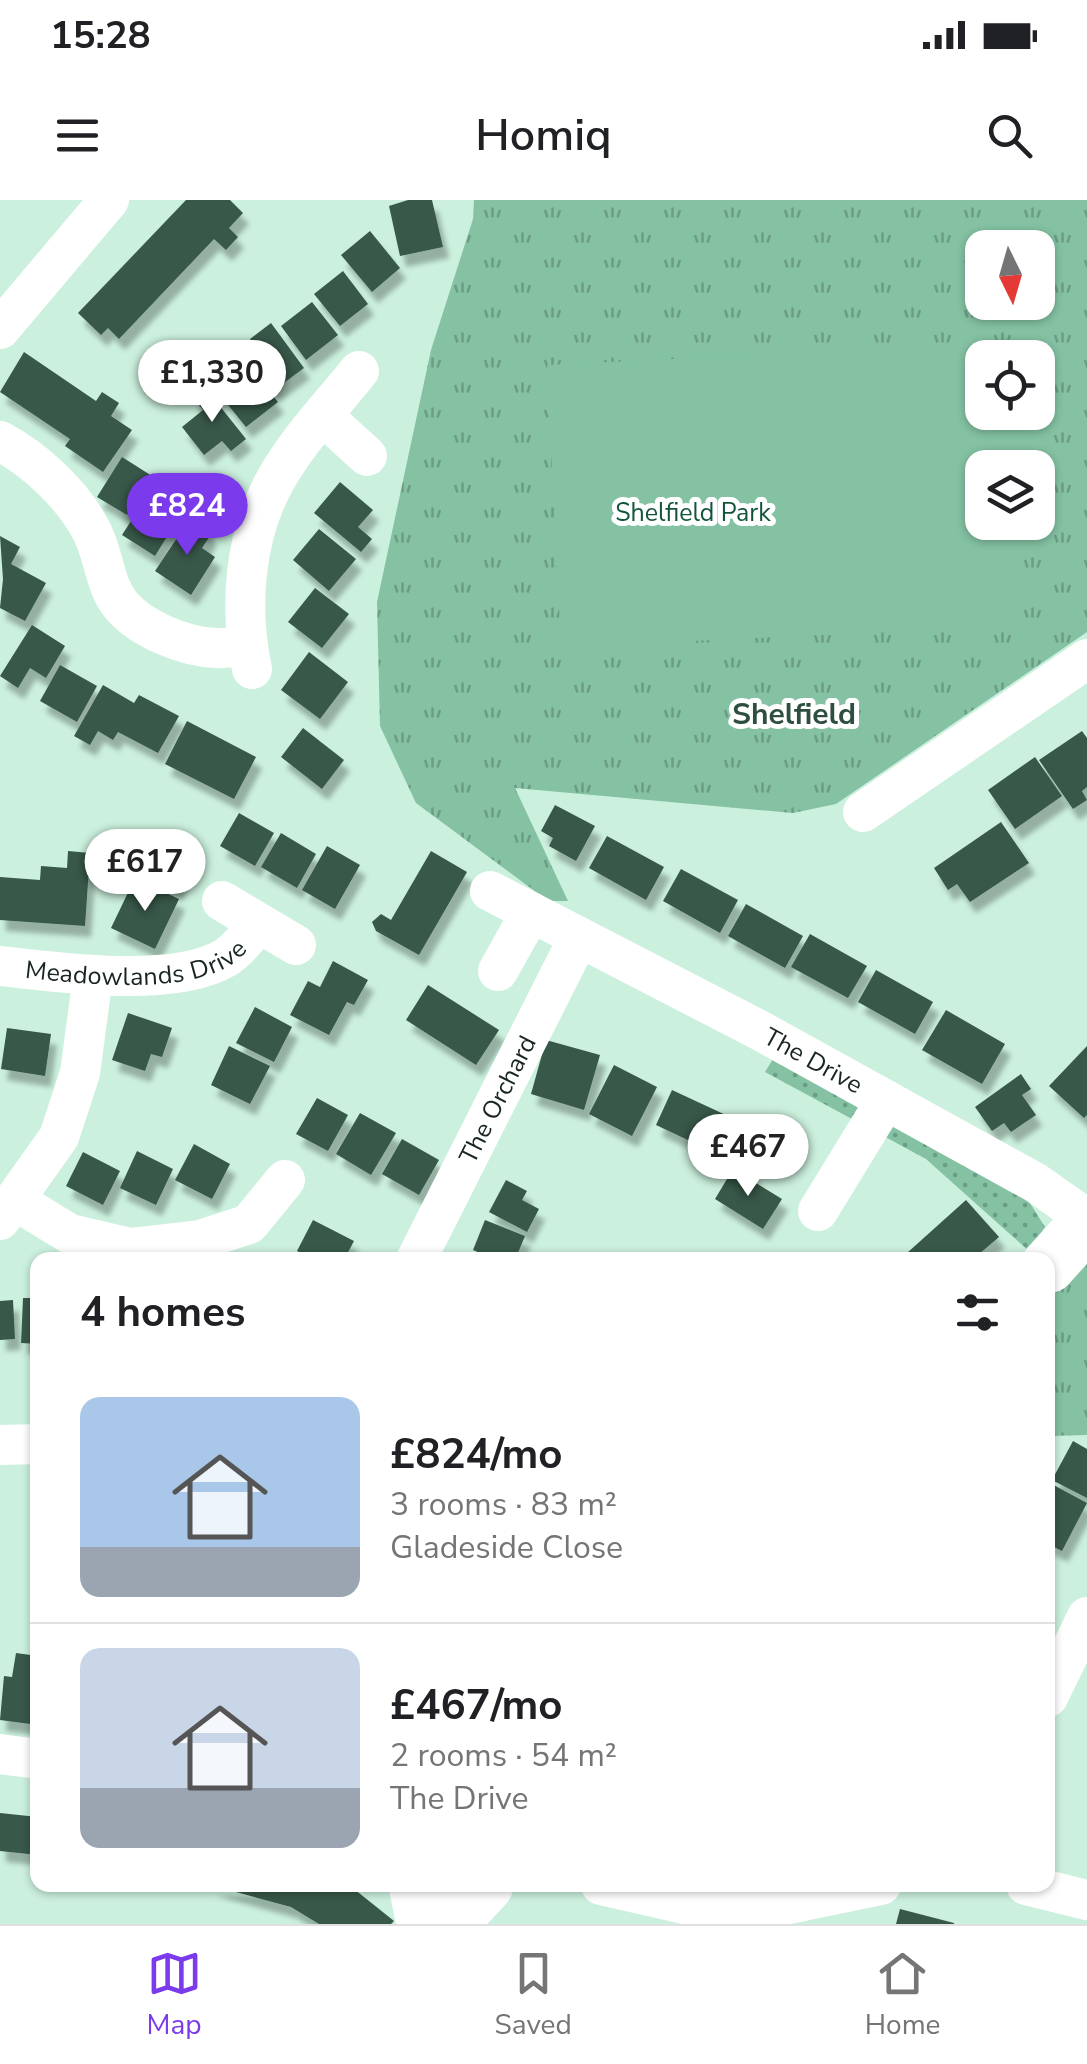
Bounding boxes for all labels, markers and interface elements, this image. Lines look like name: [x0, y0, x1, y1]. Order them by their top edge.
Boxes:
text: 15:28: [50, 10, 151, 61]
text: Homiq: [475, 105, 612, 166]
icon: menu: [50, 108, 105, 163]
icon: search: [982, 108, 1037, 163]
north arrow: [965, 230, 1055, 320]
map controls: [965, 230, 1055, 540]
pin: £1,330: [131, 340, 293, 425]
button: locate: [965, 340, 1055, 430]
text: £1,330: [160, 351, 264, 394]
button: layers: [965, 450, 1055, 540]
pin: £824: [128, 473, 246, 558]
text: £824: [149, 484, 225, 527]
park label: Shelfield Park: [615, 496, 771, 530]
district label: Shelfield: [732, 694, 856, 735]
pin: £617: [86, 829, 204, 914]
text: £617: [107, 840, 183, 883]
street label: Meadowlands Drive: [24, 932, 254, 994]
street label: The Drive: [757, 1020, 869, 1102]
street label: The Orchard: [451, 1030, 545, 1170]
pin: £467: [689, 1114, 807, 1199]
text: £467: [710, 1125, 786, 1168]
text: 4 homes: [80, 1284, 245, 1341]
icon: filters: [950, 1285, 1005, 1340]
text: £824/mo: [390, 1426, 562, 1483]
icon: home: [160, 1437, 280, 1557]
text: 3 rooms · 83 m²: [390, 1483, 617, 1526]
text: Gladeside Close: [390, 1526, 623, 1569]
text: £467/mo: [390, 1677, 562, 1734]
icon: home: [160, 1688, 280, 1808]
text: 2 rooms · 54 m²: [390, 1734, 617, 1777]
text: The Drive: [390, 1777, 529, 1820]
tab: Map: [146, 1946, 202, 2044]
tab: Saved: [494, 1946, 572, 2044]
tab: Home: [865, 1946, 941, 2044]

